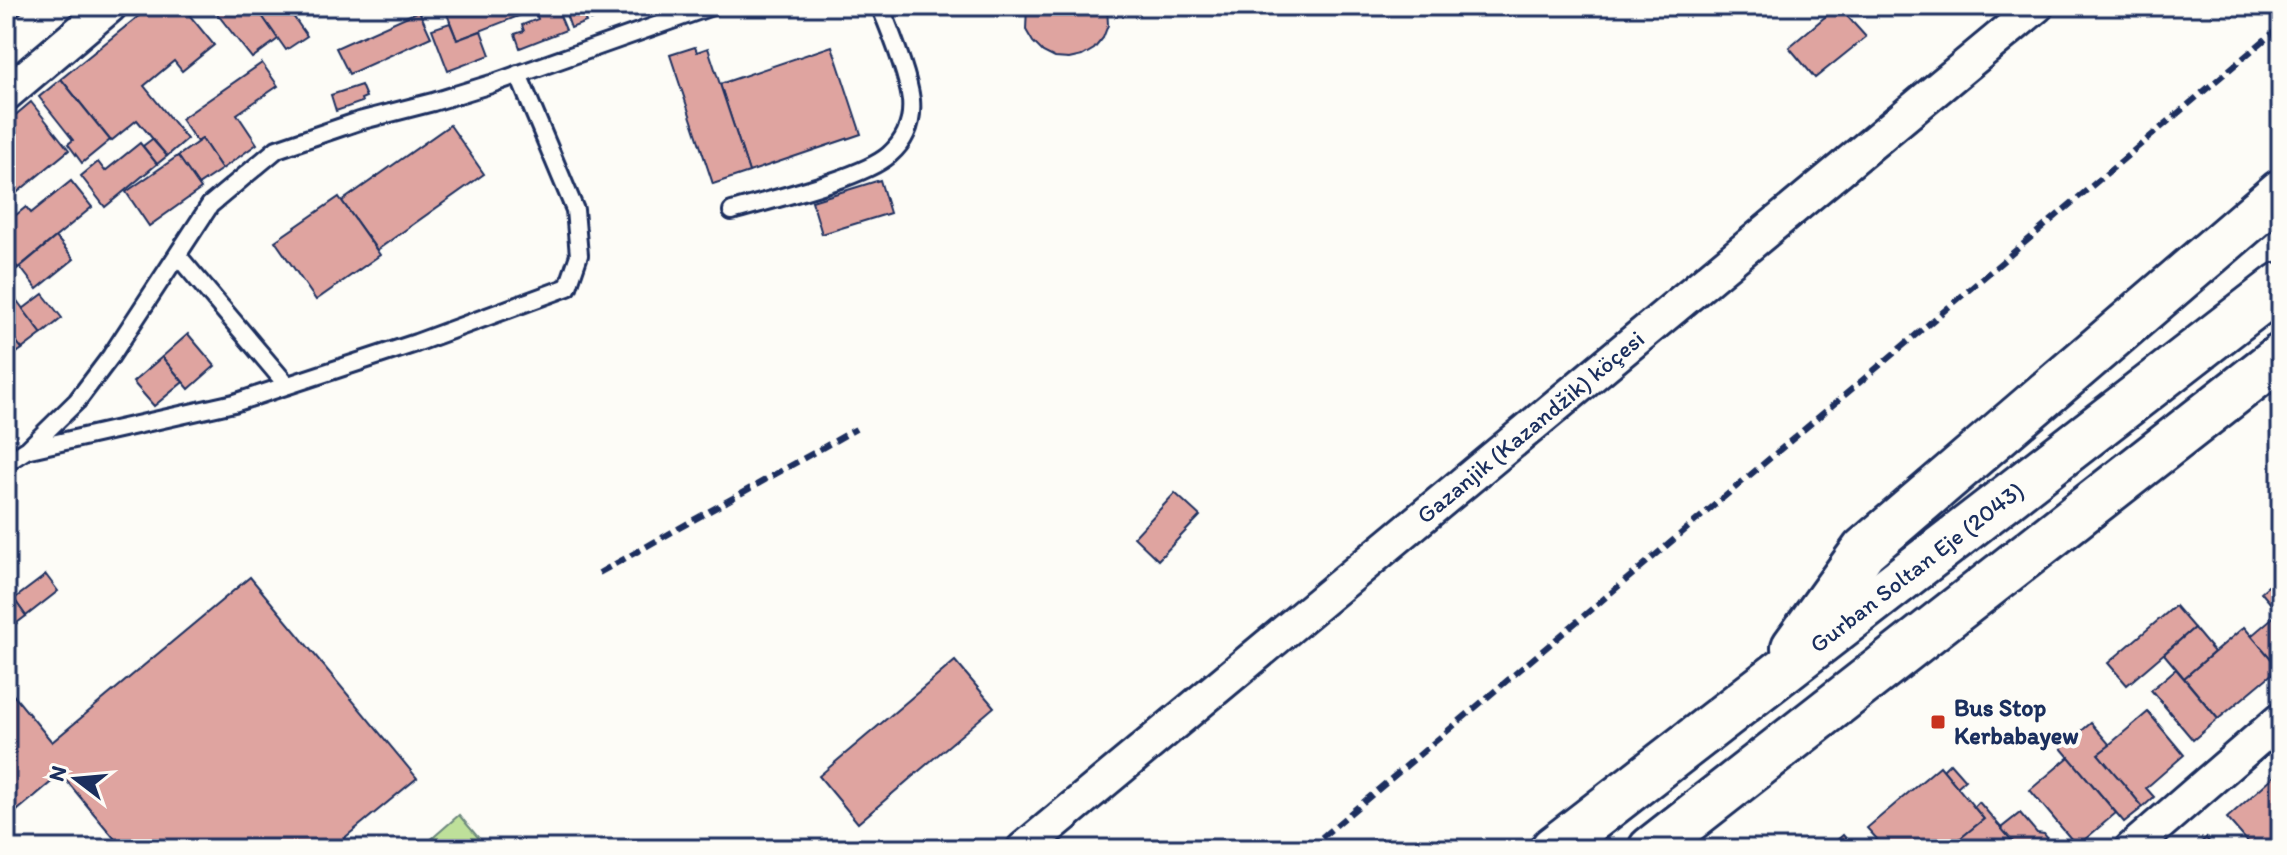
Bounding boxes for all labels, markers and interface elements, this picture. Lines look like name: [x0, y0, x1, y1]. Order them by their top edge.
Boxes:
street label: Gazanjik (Kazandžik) köçesi: [1411, 324, 1650, 530]
street label: Gurban Soltan Eje (2043): [1804, 475, 2029, 659]
place label: Bus Stop Kerbabayew: [1954, 693, 2079, 751]
marker: Bus Stop Kerbabayew: [1929, 713, 1947, 731]
north arrow: [36, 739, 116, 819]
text: N: [42, 763, 72, 784]

